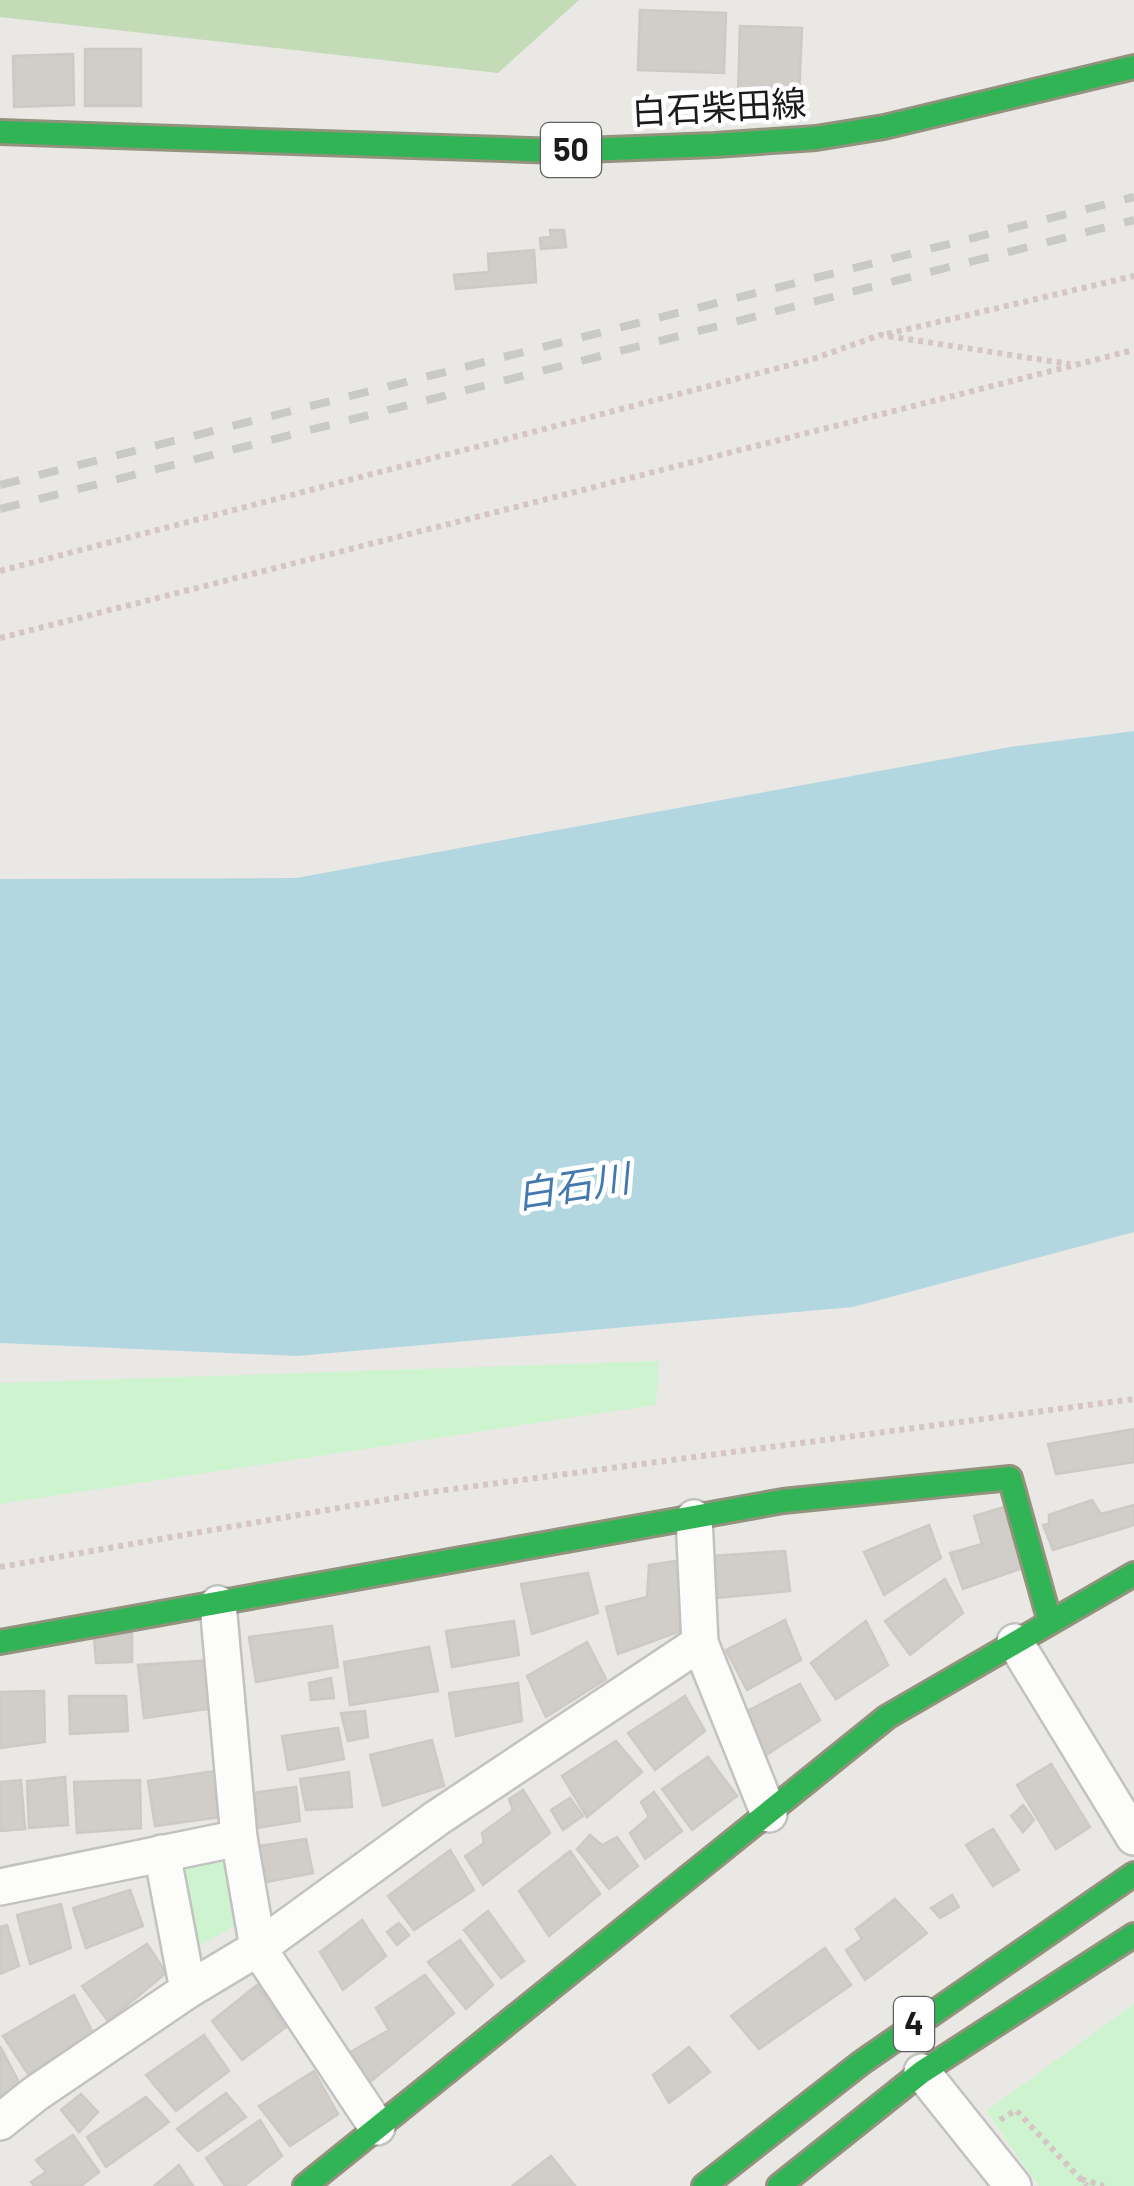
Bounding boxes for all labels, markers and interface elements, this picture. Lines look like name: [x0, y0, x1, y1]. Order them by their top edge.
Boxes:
street label: 白石柴田線: [630, 80, 807, 132]
road number: 50: [541, 123, 601, 177]
water label: 白石川: [513, 1153, 637, 1217]
road number: 4: [894, 1997, 934, 2051]

